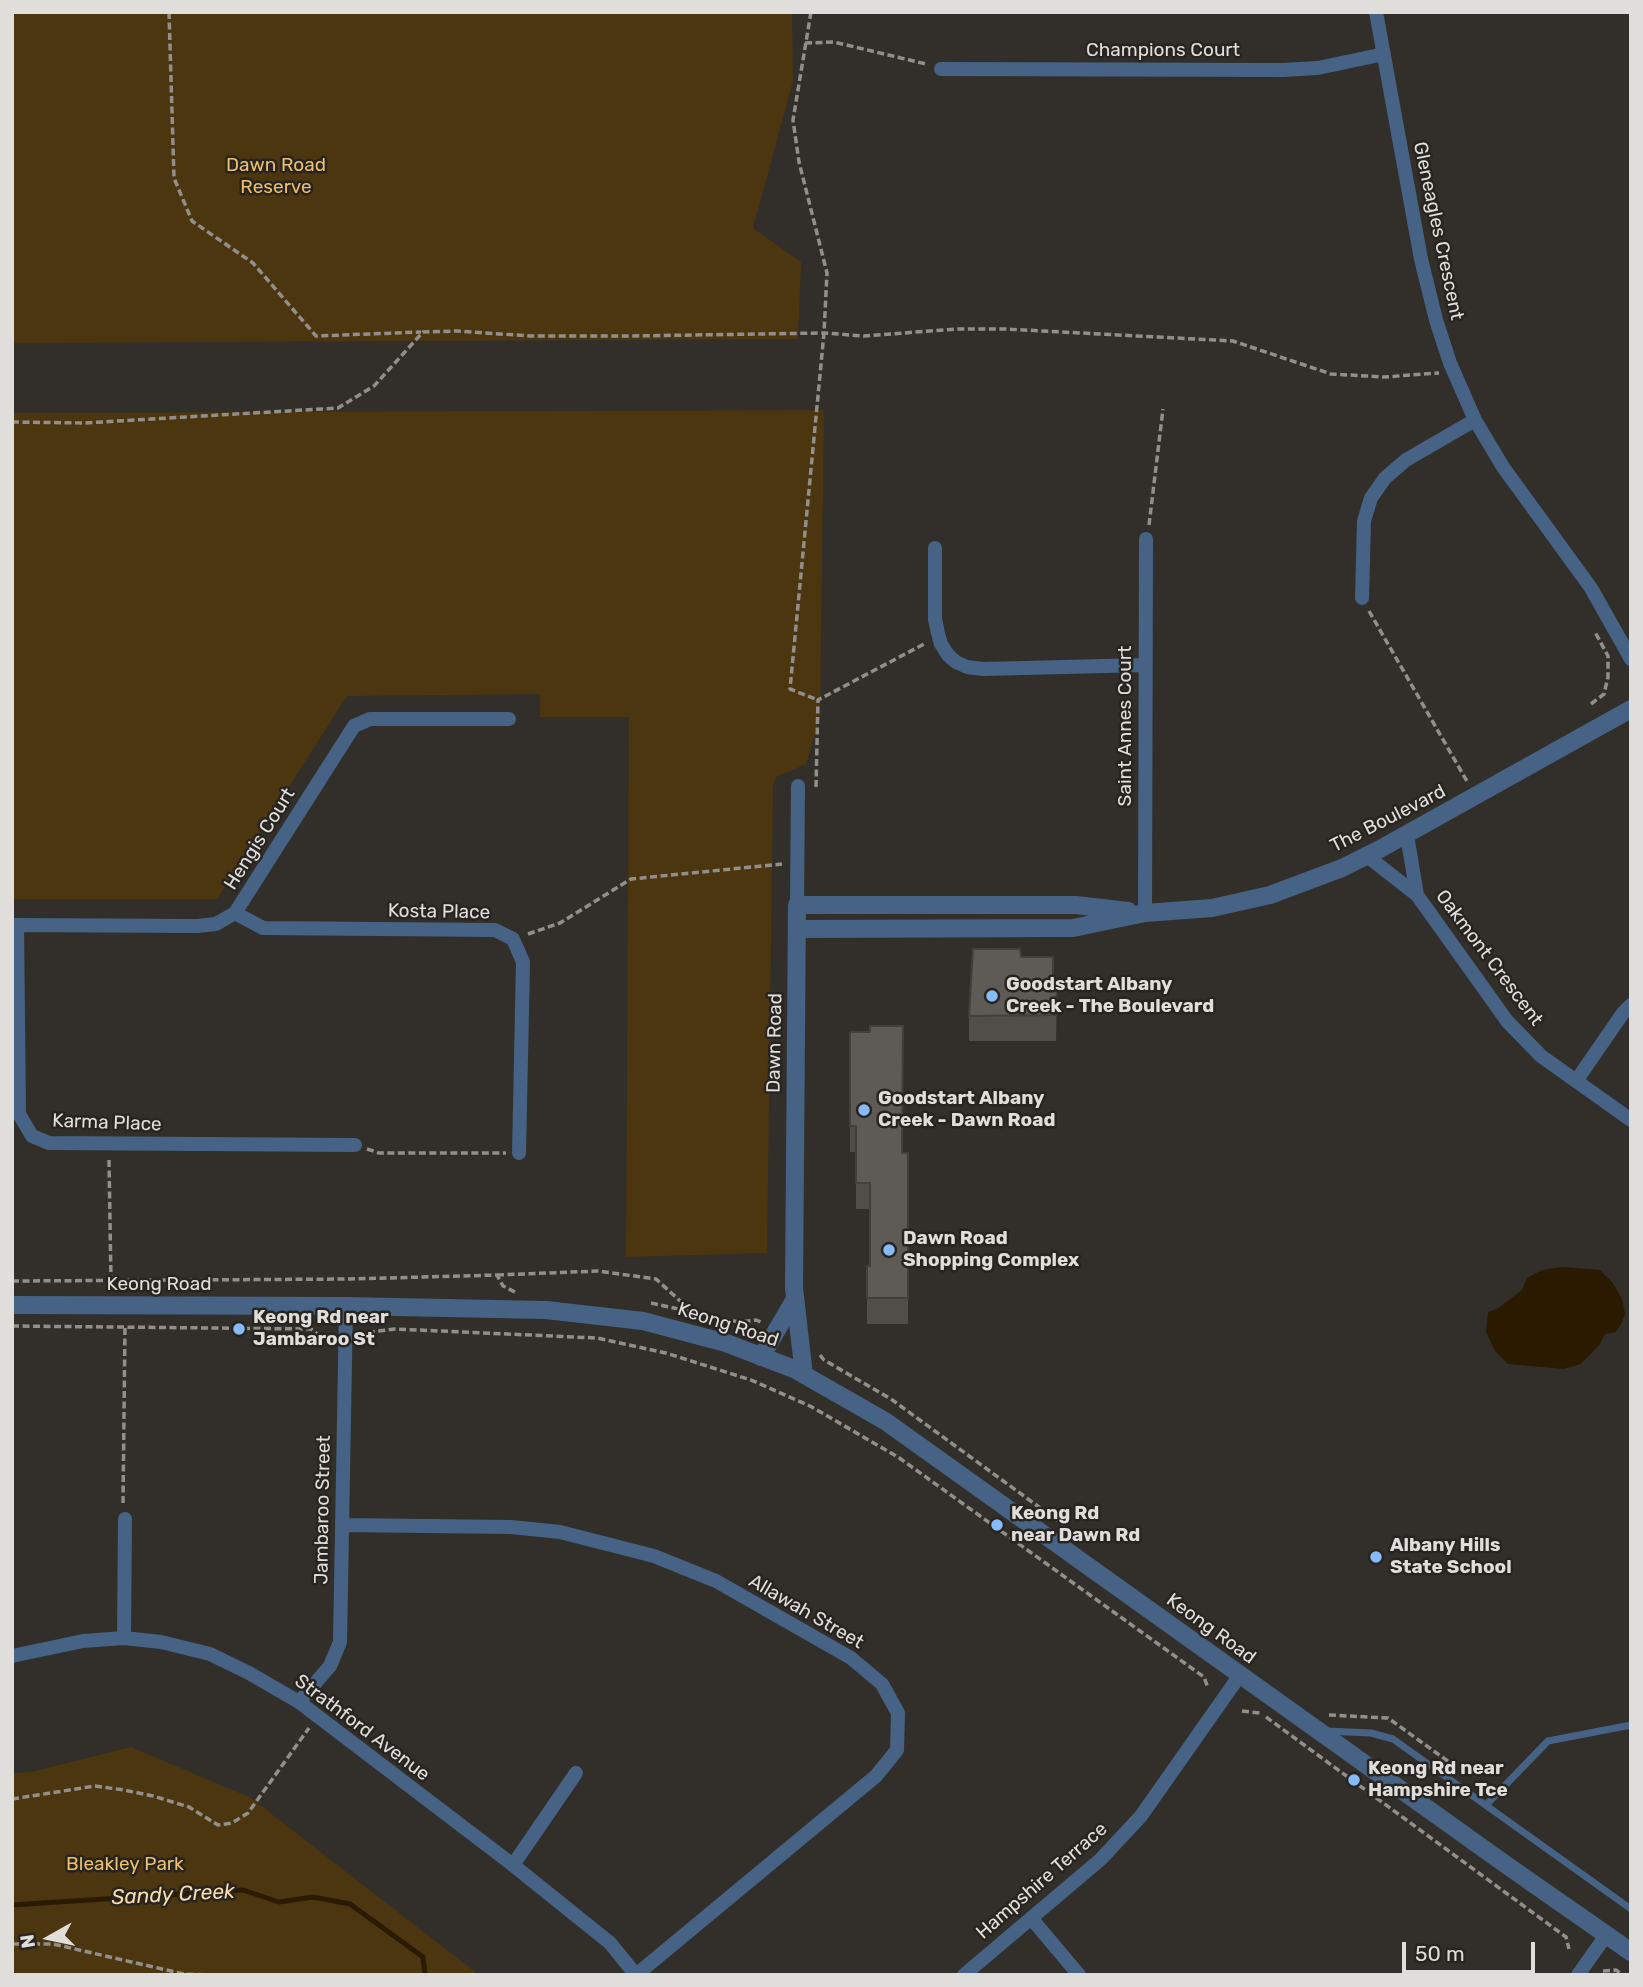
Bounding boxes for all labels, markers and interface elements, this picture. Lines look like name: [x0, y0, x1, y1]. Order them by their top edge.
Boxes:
street label: Champions Court: [1086, 40, 1240, 62]
street label: Gleneagles Crescent: [1408, 140, 1468, 322]
park label: Dawn Road Reserve: [226, 155, 326, 199]
street label: Saint Annes Court: [1115, 646, 1137, 806]
street label: The Boulevard: [1327, 780, 1449, 858]
street label: Hengis Court: [220, 784, 300, 894]
street label: Oakmont Crescent: [1430, 886, 1548, 1030]
street label: Kosta Place: [388, 900, 490, 924]
place label: Goodstart Albany Creek - The Boulevard: [1006, 974, 1214, 1018]
marker: Goodstart Albany Creek - The Boulevard: [984, 988, 1000, 1004]
street label: Dawn Road: [763, 993, 787, 1093]
place label: Goodstart Albany Creek - Dawn Road: [878, 1088, 1055, 1132]
marker: Goodstart Albany Creek - Dawn Road: [856, 1102, 872, 1118]
street label: Karma Place: [52, 1110, 162, 1136]
place label: Dawn Road Shopping Complex: [903, 1228, 1079, 1272]
marker: Dawn Road Shopping Complex: [881, 1242, 897, 1258]
street label: Keong Road: [107, 1274, 211, 1296]
street label: Keong Road: [675, 1298, 781, 1352]
place label: Keong Rd near Jambaroo St: [253, 1307, 389, 1351]
marker: Keong Rd near Jambaroo St: [231, 1321, 247, 1337]
street label: Jambaroo Street: [310, 1435, 336, 1585]
place label: Keong Rd near Dawn Rd: [1011, 1503, 1140, 1547]
marker: Keong Rd near Dawn Rd: [989, 1517, 1005, 1533]
place label: Albany Hills State School: [1390, 1535, 1512, 1579]
marker: Albany Hills State School: [1368, 1549, 1384, 1565]
street label: Allawah Street: [744, 1570, 868, 1654]
street label: Keong Road: [1162, 1589, 1260, 1669]
street label: Strathford Avenue: [290, 1670, 434, 1786]
place label: Keong Rd near Hampshire Tce: [1368, 1758, 1508, 1802]
marker: Keong Rd near Hampshire Tce: [1346, 1772, 1362, 1788]
street label: Hampshire Terrace: [972, 1818, 1112, 1944]
park label: Bleakley Park: [66, 1854, 184, 1876]
water label: Sandy Creek: [111, 1879, 235, 1911]
north arrow: [14, 1903, 84, 1973]
scale bar: [1405, 1927, 1538, 1971]
text: N: [15, 1933, 40, 1950]
text: 50 m: [1415, 1941, 1465, 1966]

